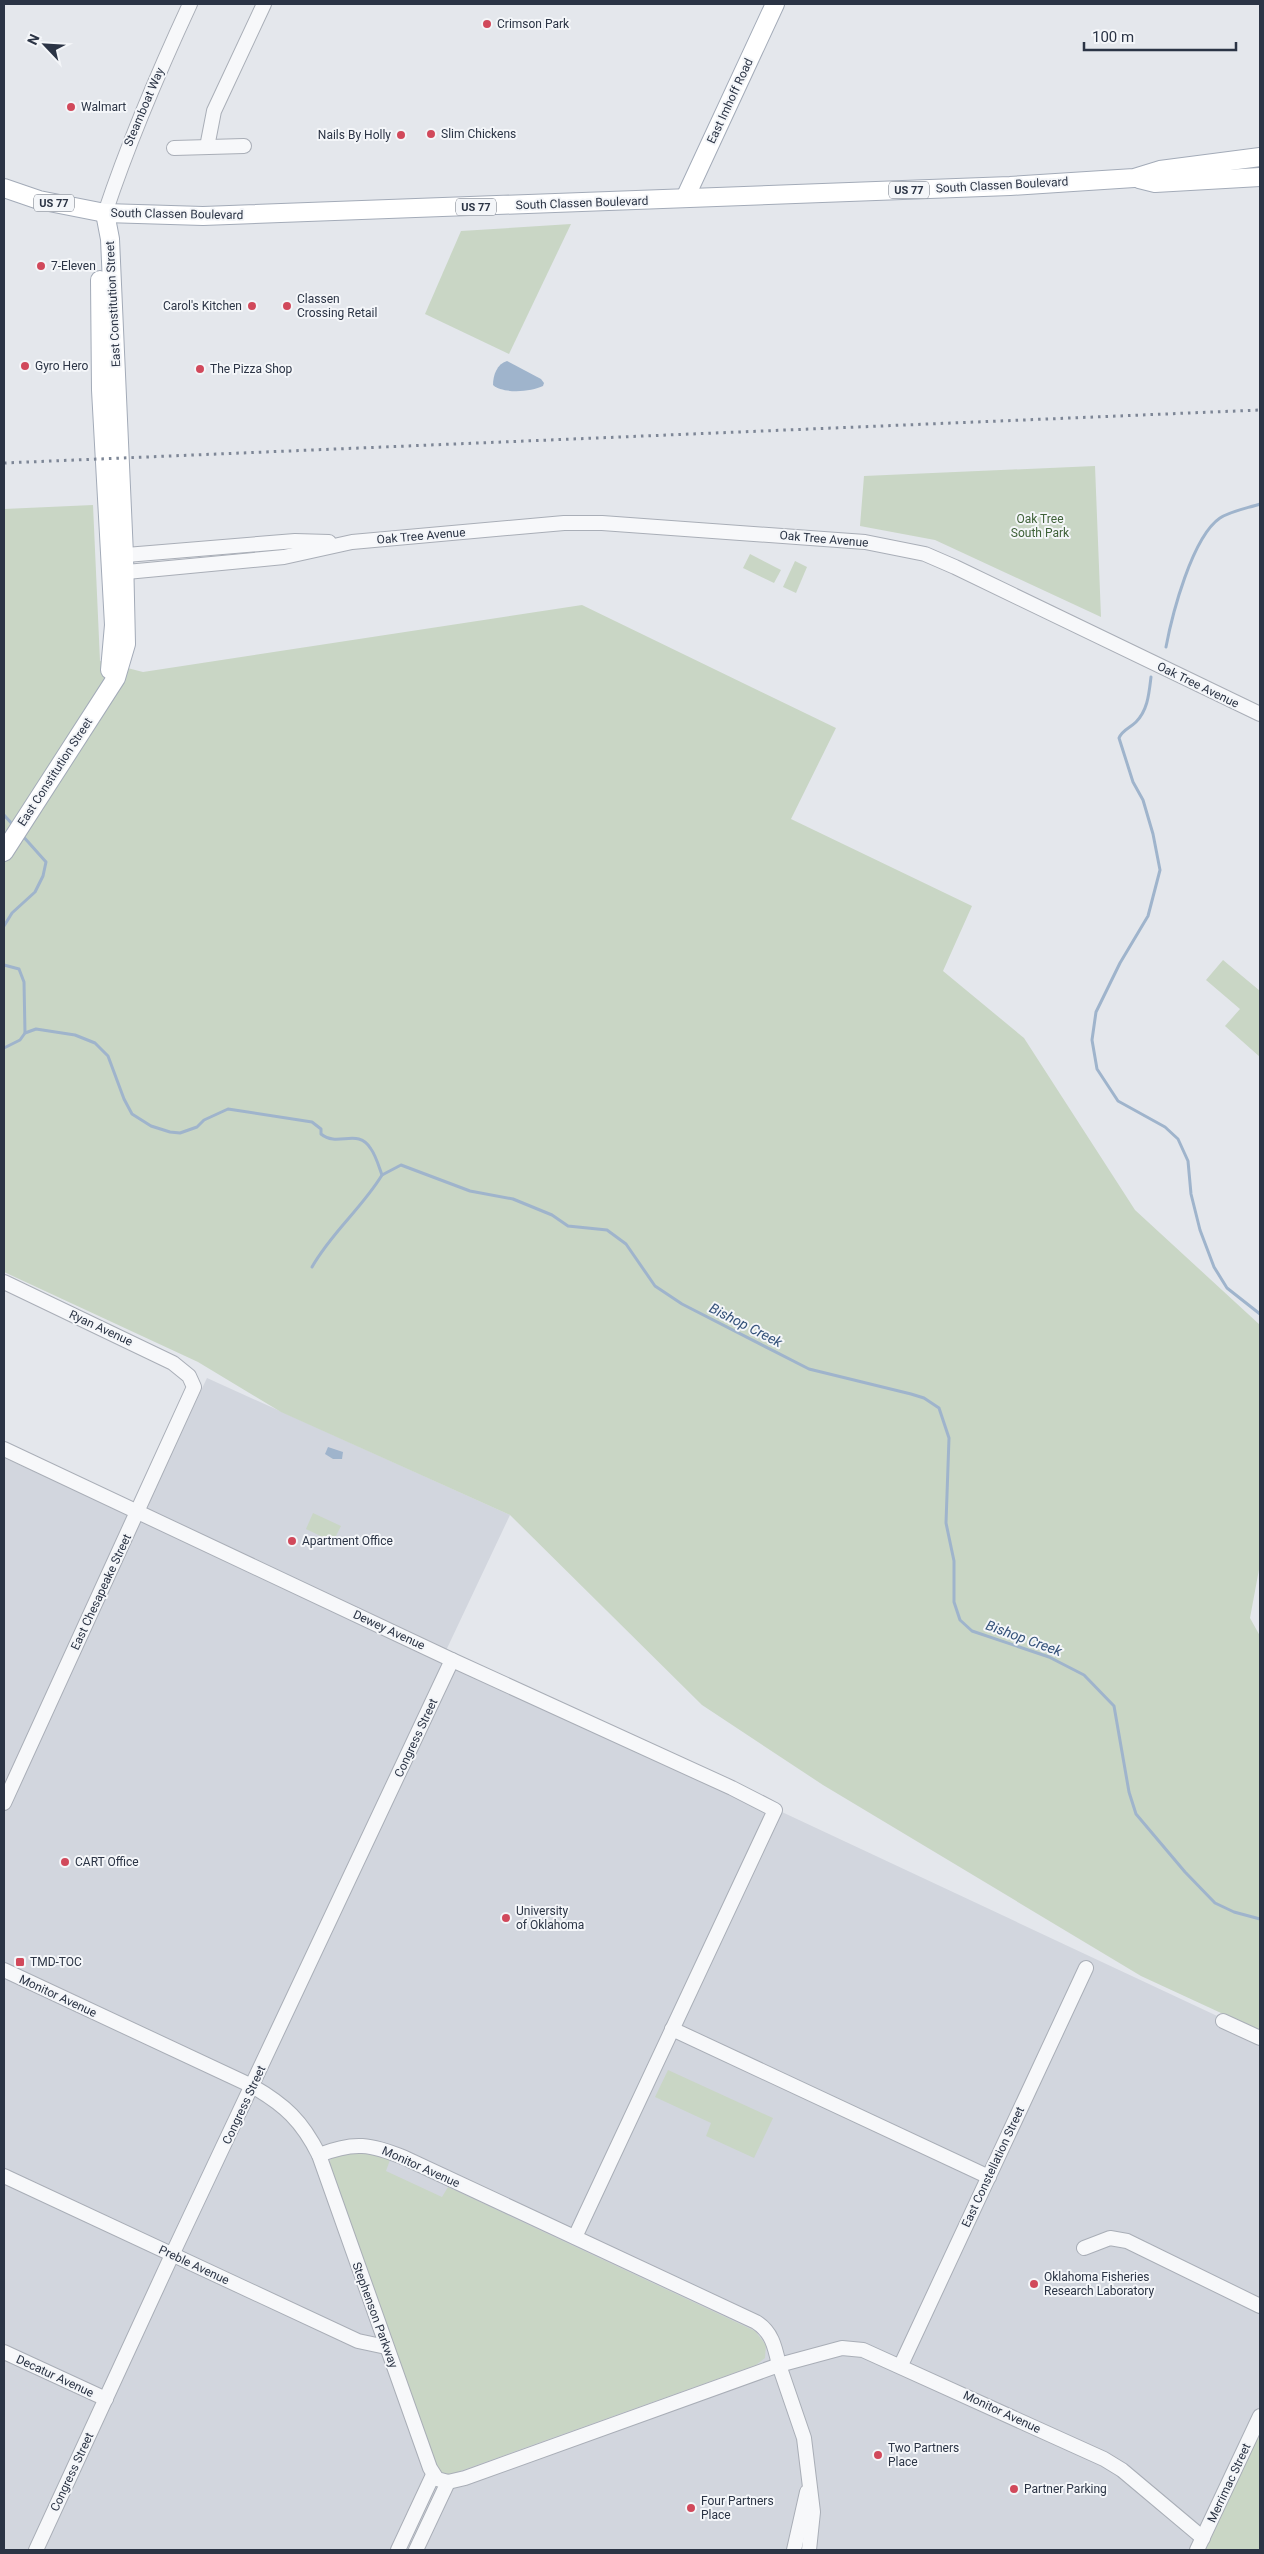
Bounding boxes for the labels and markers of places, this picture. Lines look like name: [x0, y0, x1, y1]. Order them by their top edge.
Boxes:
place label: Crimson Park: [497, 17, 570, 31]
marker: Crimson Park: [481, 18, 493, 30]
place label: Walmart: [81, 100, 126, 114]
marker: Walmart: [65, 101, 77, 113]
place label: Slim Chickens: [441, 127, 516, 141]
place label: Nails By Holly: [318, 128, 391, 142]
marker: Slim Chickens: [425, 128, 437, 140]
marker: Nails By Holly: [395, 129, 407, 141]
place label: 7-Eleven: [51, 259, 96, 273]
marker: 7-Eleven: [35, 260, 47, 272]
place label: Classen Crossing Retail: [297, 292, 377, 320]
place label: Carol's Kitchen: [163, 299, 242, 313]
marker: Carol's Kitchen: [246, 300, 258, 312]
marker: Classen Crossing Retail: [281, 300, 293, 312]
place label: Gyro Hero: [35, 359, 88, 373]
marker: Gyro Hero: [19, 360, 31, 372]
place label: The Pizza Shop: [210, 362, 293, 376]
marker: The Pizza Shop: [194, 363, 206, 375]
place label: Apartment Office: [302, 1534, 393, 1548]
marker: Apartment Office: [286, 1535, 298, 1547]
place label: CART Office: [75, 1855, 139, 1869]
marker: CART Office: [59, 1856, 71, 1868]
place label: University of Oklahoma: [516, 1904, 584, 1932]
marker: University of Oklahoma: [500, 1912, 512, 1924]
place label: TMD-TOC: [30, 1955, 82, 1969]
marker: TMD-TOC: [14, 1956, 26, 1968]
place label: Oklahoma Fisheries Research Laboratory: [1044, 2270, 1154, 2298]
marker: Oklahoma Fisheries Research Laboratory: [1028, 2278, 1040, 2290]
place label: Two Partners Place: [888, 2441, 959, 2469]
marker: Two Partners Place: [872, 2449, 884, 2461]
place label: Partner Parking: [1024, 2482, 1107, 2496]
marker: Partner Parking: [1008, 2483, 1020, 2495]
place label: Four Partners Place: [701, 2494, 774, 2522]
marker: Four Partners Place: [685, 2502, 697, 2514]

